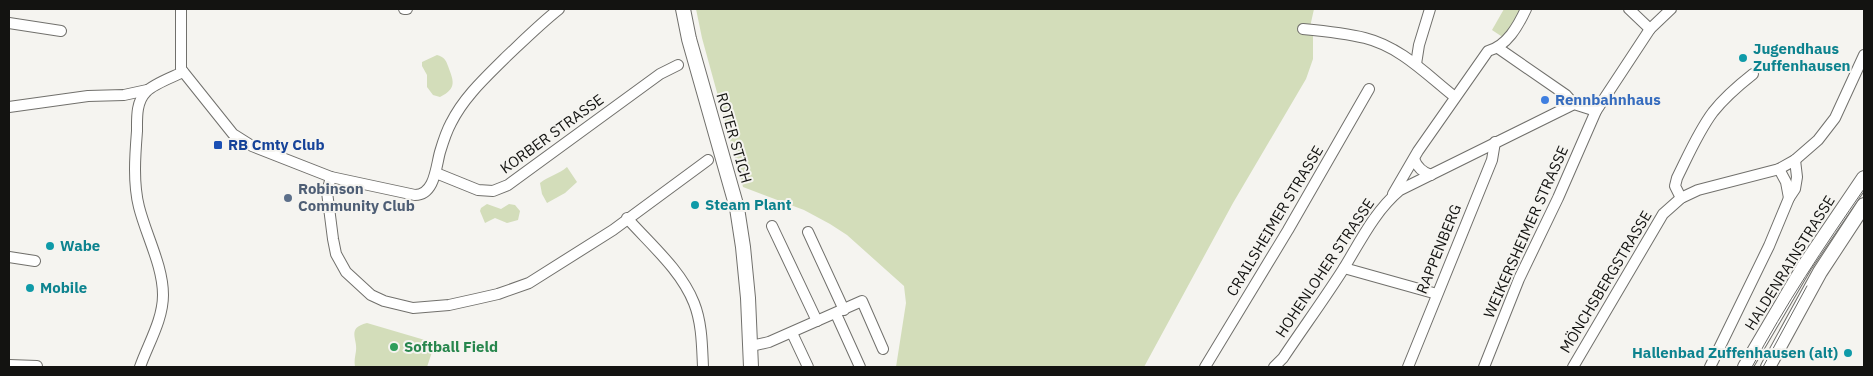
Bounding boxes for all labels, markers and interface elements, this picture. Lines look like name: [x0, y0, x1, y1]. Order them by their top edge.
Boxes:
place label: Jugendhaus Zuffenhausen: [1753, 39, 1851, 75]
marker: Jugendhaus Zuffenhausen: [1737, 52, 1749, 64]
street label: KORBER STRASSE: [496, 90, 607, 178]
street label: ROTER STICH: [713, 90, 756, 185]
place label: Rennbahnhaus: [1555, 90, 1661, 109]
marker: Rennbahnhaus: [1539, 94, 1551, 106]
place label: RB Cmty Club: [228, 135, 325, 154]
marker: RB Cmty Club: [212, 139, 224, 151]
street label: CRAILSHEIMER STRASSE: [1222, 142, 1327, 300]
street label: WEIKERSHEIMER STRASSE: [1479, 143, 1572, 321]
place label: Robinson Community Club: [298, 179, 415, 215]
marker: Robinson Community Club: [282, 192, 294, 204]
street label: HALDENRAINSTRASSE: [1740, 192, 1839, 334]
place label: Steam Plant: [705, 195, 792, 214]
street label: HOHENLOHER STRASSE: [1271, 195, 1378, 341]
marker: Steam Plant: [689, 199, 701, 211]
street label: RAPPENBERG: [1412, 201, 1465, 296]
street label: MÖNCHSBERGSTRASSE: [1556, 207, 1656, 356]
place label: Wabe: [60, 236, 100, 255]
marker: Wabe: [44, 240, 56, 252]
place label: Mobile: [40, 278, 87, 297]
marker: Mobile: [24, 282, 36, 294]
place label: Softball Field: [404, 337, 498, 356]
marker: Softball Field: [388, 341, 400, 353]
place label: Hallenbad Zuffenhausen (alt): [1632, 343, 1838, 362]
marker: Hallenbad Zuffenhausen (alt): [1842, 347, 1854, 359]

